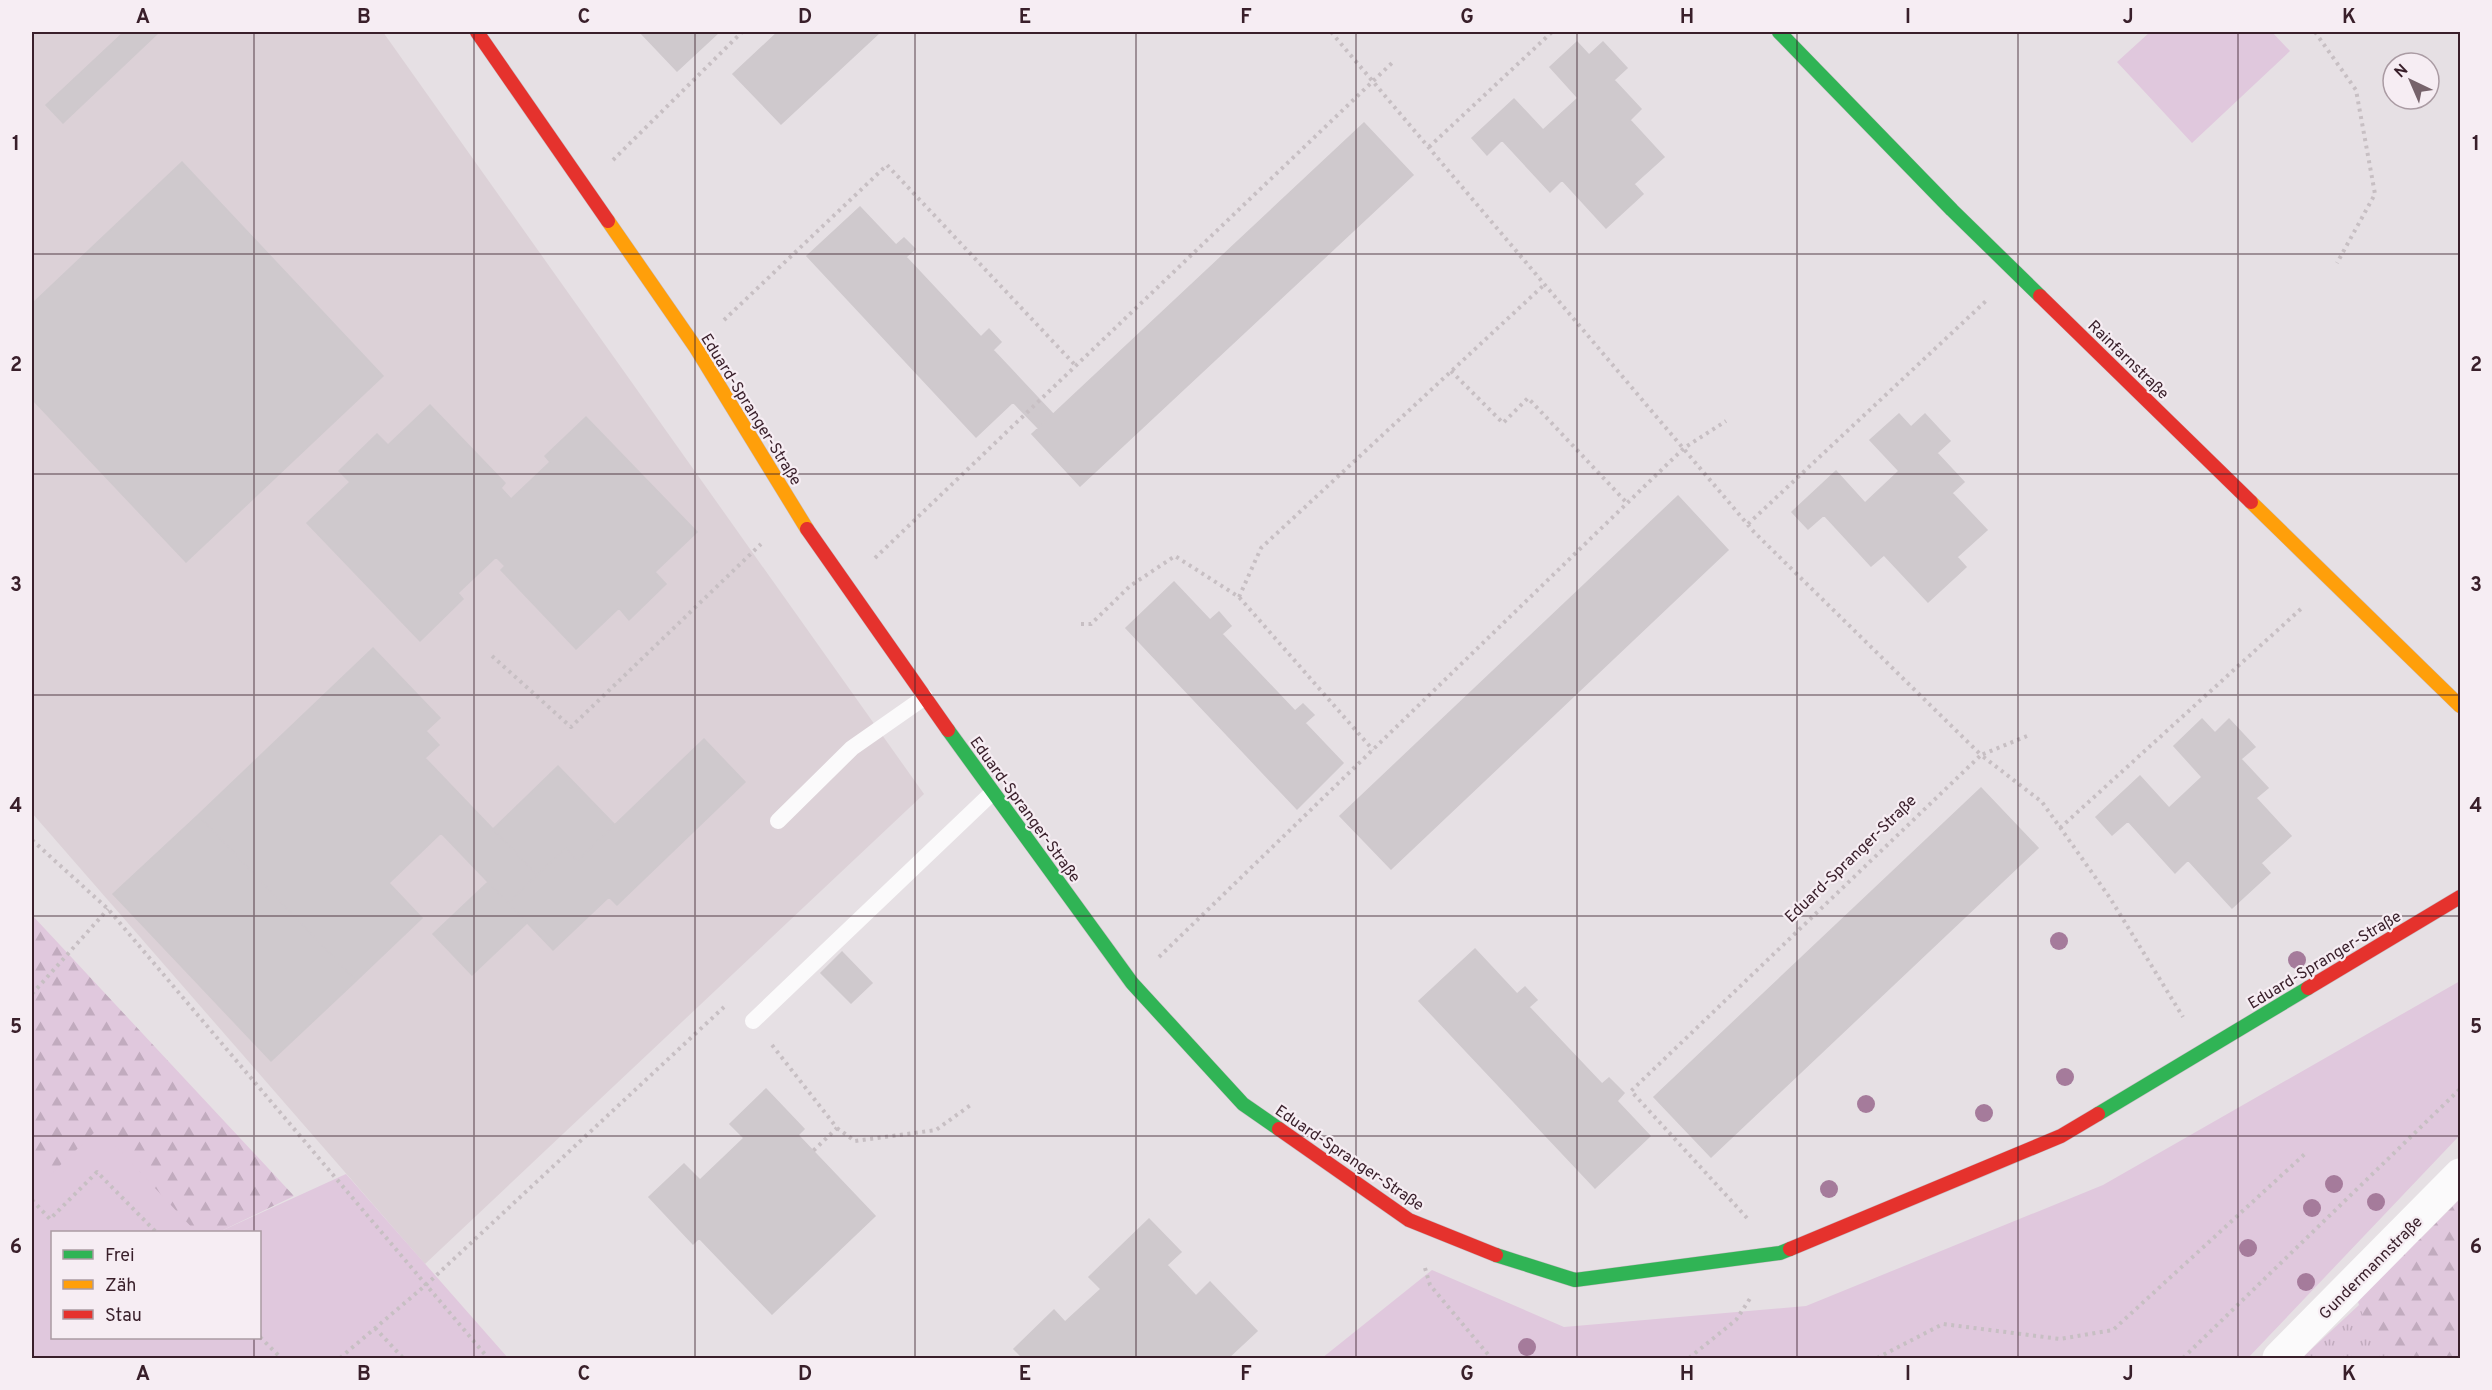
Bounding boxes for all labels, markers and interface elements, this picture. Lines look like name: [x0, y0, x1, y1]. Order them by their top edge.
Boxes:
text: A: [136, 5, 150, 31]
text: B: [357, 5, 371, 31]
text: C: [578, 5, 590, 31]
text: D: [798, 5, 812, 31]
text: E: [1019, 5, 1031, 31]
text: F: [1240, 5, 1252, 31]
text: G: [1460, 5, 1474, 31]
text: H: [1680, 5, 1694, 31]
text: I: [1905, 5, 1911, 31]
text: J: [2122, 5, 2134, 31]
text: K: [2342, 5, 2356, 31]
north arrow: [2381, 51, 2441, 111]
text: N: [2391, 60, 2413, 83]
text: 1: [12, 132, 20, 158]
text: 1: [2472, 132, 2480, 158]
street label: Rainfarnstraße: [2083, 317, 2173, 404]
street label: Eduard-Spranger-Straße: [695, 330, 805, 490]
text: 2: [10, 353, 22, 379]
text: 2: [2470, 353, 2482, 379]
text: 3: [10, 573, 22, 599]
text: 3: [2470, 573, 2482, 599]
street label: Eduard-Spranger-Straße: [965, 733, 1084, 887]
street label: Eduard-Spranger-Straße: [1781, 791, 1921, 928]
text: 4: [10, 794, 22, 820]
text: 4: [2470, 794, 2482, 820]
street label: Eduard-Spranger-Straße: [2245, 907, 2405, 1014]
text: 5: [10, 1015, 22, 1041]
text: 5: [2470, 1015, 2482, 1041]
street label: Eduard-Spranger-Straße: [1271, 1101, 1427, 1216]
street label: Gundermannstraße: [2315, 1212, 2427, 1324]
legend: [51, 1231, 261, 1339]
text: 6: [10, 1235, 22, 1261]
text: 6: [2470, 1235, 2482, 1261]
text: Frei: [105, 1245, 135, 1268]
text: Zäh: [105, 1275, 136, 1298]
text: Stau: [105, 1305, 142, 1328]
text: A: [136, 1362, 150, 1388]
text: B: [357, 1362, 371, 1388]
text: C: [578, 1362, 590, 1388]
text: D: [798, 1362, 812, 1388]
text: E: [1019, 1362, 1031, 1388]
text: F: [1240, 1362, 1252, 1388]
text: G: [1460, 1362, 1474, 1388]
text: H: [1680, 1362, 1694, 1388]
text: I: [1905, 1362, 1911, 1388]
text: J: [2122, 1362, 2134, 1388]
text: K: [2342, 1362, 2356, 1388]

